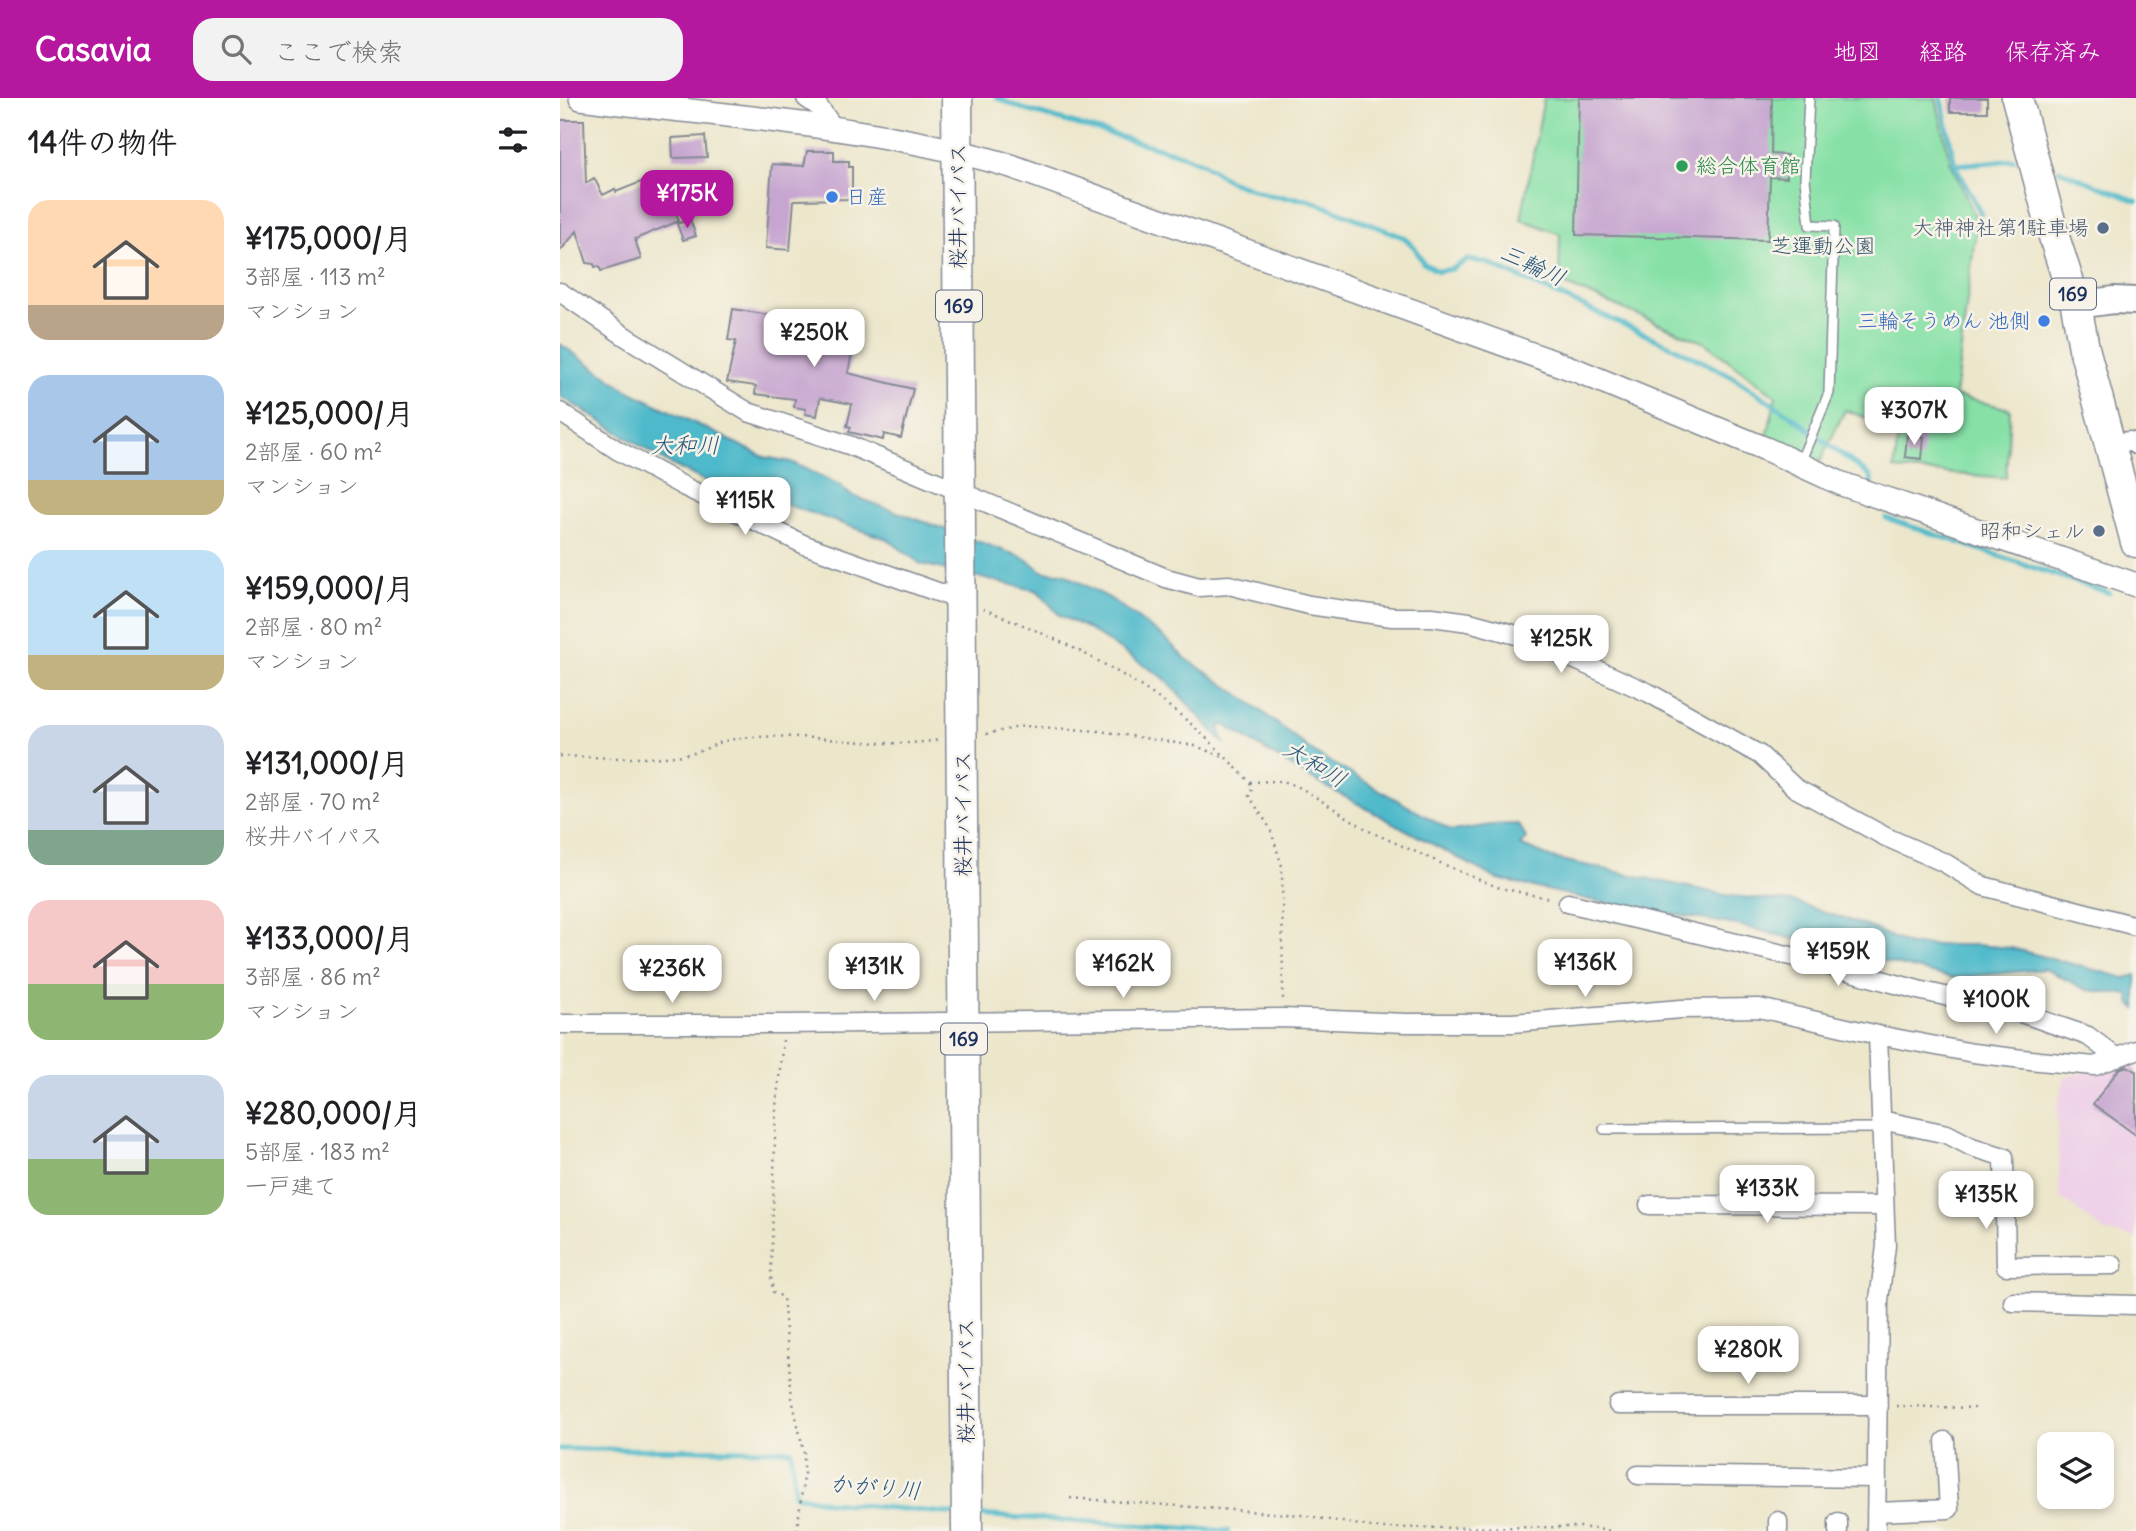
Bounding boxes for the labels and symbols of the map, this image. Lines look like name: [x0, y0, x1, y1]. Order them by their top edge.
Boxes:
street label: 桜井バイパス: [944, 143, 971, 269]
place label: 総合体育館: [1696, 152, 1801, 179]
marker: 総合体育館: [1674, 158, 1690, 174]
pin: ¥175K: [638, 170, 736, 230]
place label: 日産: [846, 183, 888, 210]
marker: 日産: [824, 189, 840, 205]
place label: 大神神社第1駐車場: [1913, 214, 2089, 241]
marker: 大神神社第1駐車場: [2095, 220, 2111, 236]
park label: 芝運動公園: [1771, 232, 1876, 259]
water label: 三輪川: [1496, 237, 1571, 292]
road number: 169: [2050, 278, 2096, 310]
road number: 169: [936, 290, 982, 322]
place label: 三輪そうめん 池側: [1857, 307, 2030, 334]
pin: ¥250K: [765, 310, 863, 369]
marker: 三輪そうめん 池側: [2036, 313, 2052, 329]
pin: ¥307K: [1865, 388, 1963, 447]
water label: 大和川: [651, 430, 720, 459]
pin: ¥115K: [696, 478, 794, 537]
place label: 昭和シェル: [1980, 517, 2085, 544]
marker: 昭和シェル: [2091, 523, 2107, 539]
pin: ¥125K: [1512, 616, 1610, 675]
water label: 大和川: [1278, 733, 1352, 794]
street label: 桜井バイパス: [949, 751, 976, 877]
pin: ¥159K: [1789, 928, 1887, 988]
pin: ¥162K: [1074, 940, 1172, 1000]
pin: ¥136K: [1536, 940, 1634, 999]
pin: ¥131K: [825, 944, 923, 1003]
pin: ¥236K: [623, 946, 721, 1005]
pin: ¥100K: [1947, 976, 2045, 1036]
road number: 169: [941, 1023, 987, 1054]
pin: ¥133K: [1718, 1166, 1816, 1225]
pin: ¥135K: [1937, 1172, 2035, 1231]
street label: 桜井バイパス: [952, 1318, 979, 1444]
pin: ¥280K: [1699, 1326, 1797, 1386]
water label: かがり川: [828, 1468, 922, 1505]

